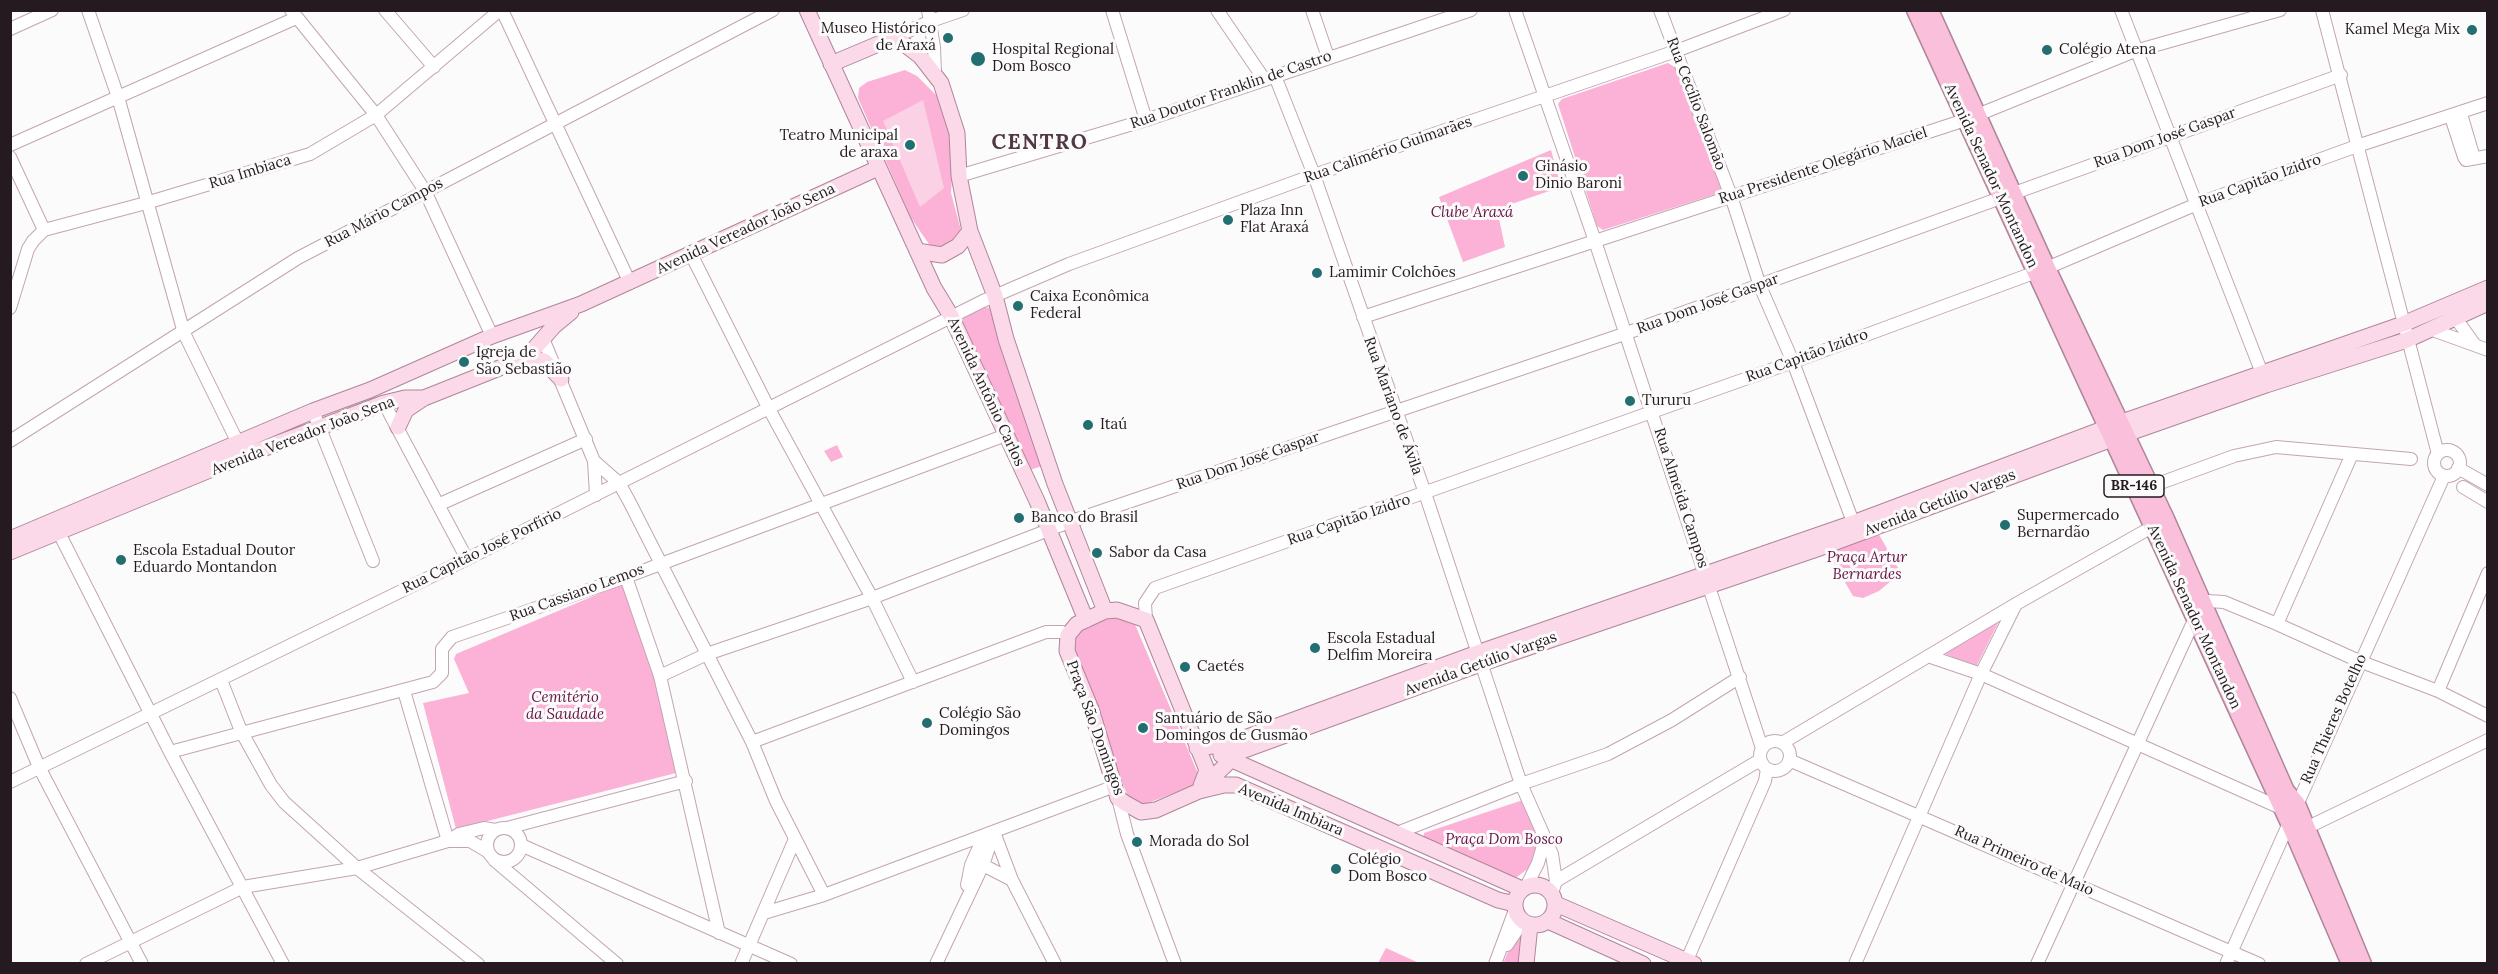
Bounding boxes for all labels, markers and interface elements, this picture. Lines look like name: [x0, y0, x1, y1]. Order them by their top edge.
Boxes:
place label: Museo Histórico de Araxá: [821, 20, 936, 55]
place label: Kamel Mega Mix: [2345, 21, 2460, 39]
marker: Kamel Mega Mix: [2465, 23, 2479, 37]
marker: Museo Histórico de Araxá: [941, 31, 955, 45]
street label: Rua Cecílio Salomão: [1662, 35, 1730, 173]
place label: Hospital Regional Dom Bosco: [992, 41, 1114, 76]
place label: Colégio Atena: [2059, 41, 2156, 59]
marker: Colégio Atena: [2040, 43, 2054, 57]
street label: Rua Doutor Franklin de Castro: [1128, 47, 1334, 133]
marker: Hospital Regional Dom Bosco: [969, 50, 987, 68]
street label: Avenida Senador Montandon: [1940, 81, 2042, 271]
street label: Rua Dom José Gaspar: [2091, 104, 2239, 172]
street label: Rua Calimério Guimarães: [1302, 113, 1474, 187]
street label: Rua Presidente Olegário Maciel: [1716, 124, 1930, 208]
place label: Teatro Municipal de araxa: [779, 127, 898, 162]
district label: CENTRO: [992, 130, 1088, 156]
marker: Teatro Municipal de araxa: [903, 138, 917, 152]
street label: Rua Capitão Izidro: [2196, 150, 2324, 212]
street label: Rua Imbiaca: [207, 151, 293, 193]
place label: Ginásio Dinio Baroni: [1535, 158, 1622, 193]
marker: Ginásio Dinio Baroni: [1516, 169, 1530, 183]
street label: Rua Mário Campos: [322, 174, 446, 252]
street label: Avenida Vereador João Sena: [654, 180, 838, 278]
place label: Plaza Inn Flat Araxá: [1240, 202, 1309, 237]
park label: Clube Araxá: [1431, 204, 1513, 222]
marker: Plaza Inn Flat Araxá: [1221, 213, 1235, 227]
place label: Lamimir Colchões: [1329, 264, 1456, 282]
marker: Lamimir Colchões: [1310, 266, 1324, 280]
street label: Rua Dom José Gaspar: [1634, 270, 1782, 338]
place label: Caixa Econômica Federal: [1030, 288, 1149, 323]
marker: Caixa Econômica Federal: [1011, 299, 1025, 313]
street label: Avenida Antônio Carlos: [944, 315, 1028, 469]
street label: Rua Capitão Izidro: [1743, 325, 1871, 387]
street label: Rua Mariano de Ávila: [1360, 335, 1426, 477]
place label: Igreja de São Sebastião: [476, 344, 572, 379]
marker: Igreja de São Sebastião: [457, 355, 471, 369]
place label: Tururu: [1642, 392, 1691, 410]
street label: Avenida Vereador João Sena: [209, 393, 397, 479]
marker: Tururu: [1623, 394, 1637, 408]
place label: Itaú: [1100, 416, 1127, 434]
marker: Itaú: [1081, 418, 1095, 432]
street label: Rua Almeida Campos: [1650, 426, 1712, 570]
street label: Rua Dom José Gaspar: [1174, 428, 1322, 494]
street label: Avenida Getúlio Vargas: [1862, 466, 2018, 540]
road number: BR-146: [2104, 475, 2164, 497]
street label: Rua Capitão Izidro: [1285, 491, 1413, 549]
street label: Rua Capitão José Porfírio: [400, 505, 564, 597]
place label: Supermercado Bernardão: [2017, 507, 2119, 542]
place label: Banco do Brasil: [1031, 509, 1138, 527]
marker: Banco do Brasil: [1012, 511, 1026, 525]
marker: Supermercado Bernardão: [1998, 518, 2012, 532]
street label: Avenida Senador Montandon: [2143, 522, 2245, 712]
place label: Escola Estadual Doutor Eduardo Montandon: [133, 542, 295, 577]
place label: Sabor da Casa: [1109, 544, 1207, 562]
marker: Sabor da Casa: [1090, 546, 1104, 560]
park label: Praça Artur Bernardes: [1827, 549, 1907, 584]
marker: Escola Estadual Doutor Eduardo Montandon: [114, 553, 128, 567]
street label: Rua Cassiano Lemos: [507, 560, 647, 626]
street label: Avenida Getúlio Vargas: [1403, 628, 1559, 700]
place label: Escola Estadual Delfim Moreira: [1327, 630, 1435, 665]
marker: Escola Estadual Delfim Moreira: [1308, 641, 1322, 655]
street label: Rua Thieres Botelho: [2297, 651, 2371, 787]
street label: Praça São Domingos: [1062, 658, 1128, 798]
place label: Caetés: [1197, 658, 1244, 676]
marker: Caetés: [1178, 660, 1192, 674]
park label: Cemitério da Saudade: [526, 689, 604, 724]
place label: Colégio São Domingos: [939, 705, 1021, 740]
place label: Santuário de São Domingos de Gusmão: [1155, 710, 1308, 745]
marker: Colégio São Domingos: [920, 716, 934, 730]
marker: Santuário de São Domingos de Gusmão: [1136, 721, 1150, 735]
street label: Avenida Imbiara: [1236, 780, 1346, 840]
street label: Rua Primeiro de Maio: [1952, 822, 2096, 900]
park label: Praça Dom Bosco: [1445, 831, 1563, 849]
place label: Morada do Sol: [1149, 833, 1249, 851]
marker: Morada do Sol: [1130, 835, 1144, 849]
place label: Colégio Dom Bosco: [1348, 851, 1427, 886]
marker: Colégio Dom Bosco: [1329, 862, 1343, 876]

